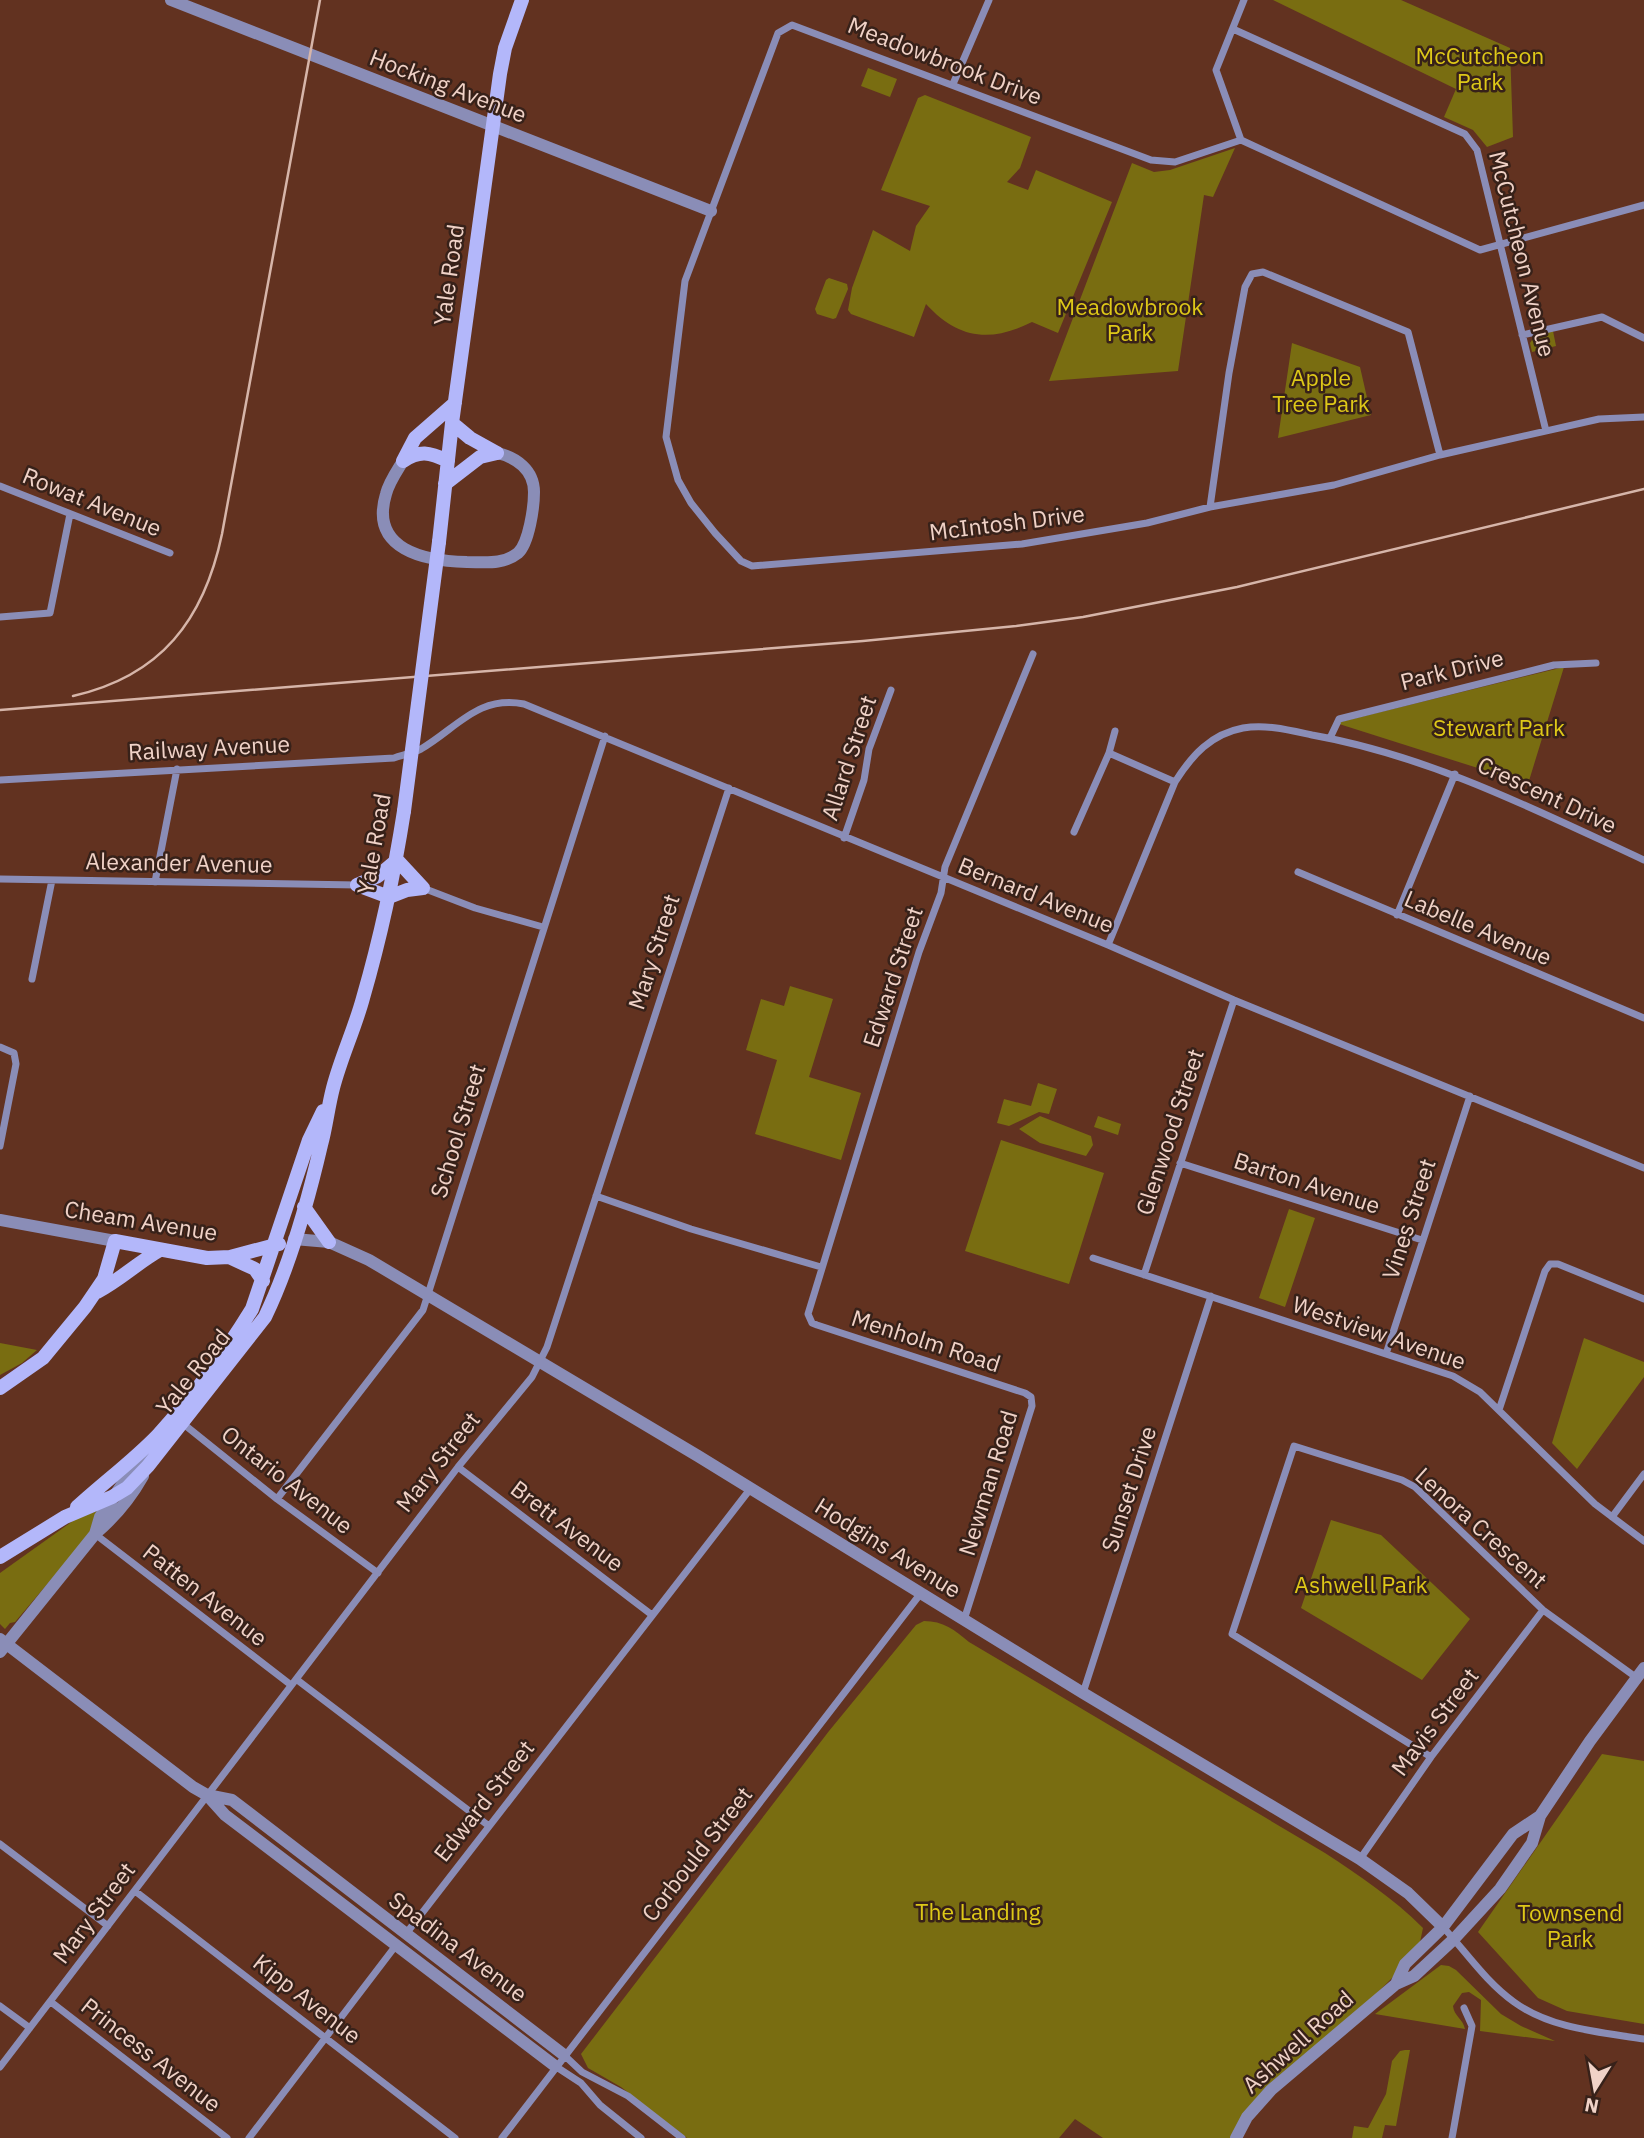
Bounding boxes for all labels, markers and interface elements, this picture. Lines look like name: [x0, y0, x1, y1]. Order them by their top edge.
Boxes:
street label: Meadowbrook Drive: [844, 9, 1047, 111]
park label: McCutcheon Park: [1416, 40, 1544, 96]
street label: Hocking Avenue: [365, 41, 531, 129]
street label: McCutcheon Avenue: [1483, 148, 1563, 360]
street label: Yale Road: [426, 222, 470, 327]
park label: Meadowbrook Park: [1057, 291, 1203, 347]
park label: Apple Tree Park: [1272, 362, 1370, 418]
street label: Rowat Avenue: [19, 460, 166, 543]
street label: McIntosh Drive: [927, 498, 1086, 546]
street label: Park Drive: [1397, 642, 1507, 696]
street label: Allard Street: [814, 691, 882, 824]
park label: Stewart Park: [1433, 712, 1565, 742]
street label: Railway Avenue: [127, 728, 291, 766]
street label: Crescent Drive: [1473, 749, 1622, 839]
street label: Yale Road: [349, 791, 397, 897]
street label: Alexander Avenue: [85, 845, 273, 879]
street label: Bernard Avenue: [954, 849, 1119, 939]
street label: Labelle Avenue: [1400, 883, 1557, 972]
street label: Mary Street: [620, 890, 686, 1013]
street label: Edward Street: [855, 902, 929, 1051]
street label: Glenwood Street: [1128, 1045, 1210, 1219]
street label: School Street: [422, 1060, 492, 1201]
street label: Barton Avenue: [1230, 1144, 1384, 1220]
street label: Vines Street: [1374, 1155, 1442, 1283]
street label: Cheam Avenue: [62, 1193, 220, 1247]
street label: Westview Avenue: [1289, 1288, 1470, 1376]
street label: Menholm Road: [848, 1302, 1005, 1378]
street label: Yale Road: [148, 1322, 236, 1420]
street label: Mary Street: [389, 1405, 486, 1518]
street label: Newman Road: [951, 1407, 1023, 1559]
street label: Ontario Avenue: [216, 1418, 359, 1540]
street label: Sunset Drive: [1094, 1422, 1162, 1555]
street label: Lenora Crescent: [1409, 1460, 1554, 1594]
street label: Brett Avenue: [505, 1473, 630, 1578]
street label: Hodgins Avenue: [810, 1490, 967, 1604]
street label: Patten Avenue: [137, 1536, 274, 1652]
park label: Ashwell Park: [1294, 1569, 1428, 1599]
street label: Mavis Street: [1384, 1661, 1485, 1781]
street label: Edward Street: [426, 1733, 540, 1867]
street label: Corbould Street: [634, 1780, 758, 1927]
street label: Mary Street: [45, 1856, 141, 1969]
street label: Spadina Avenue: [383, 1884, 534, 2008]
park label: The Landing: [915, 1896, 1041, 1926]
park label: Townsend Park: [1517, 1897, 1623, 1953]
street label: Kipp Avenue: [247, 1947, 368, 2050]
street label: Ashwell Road: [1235, 1983, 1359, 2099]
street label: Princess Avenue: [76, 1990, 228, 2118]
north arrow: [1560, 2054, 1630, 2124]
text: N: [1583, 2093, 1601, 2119]

